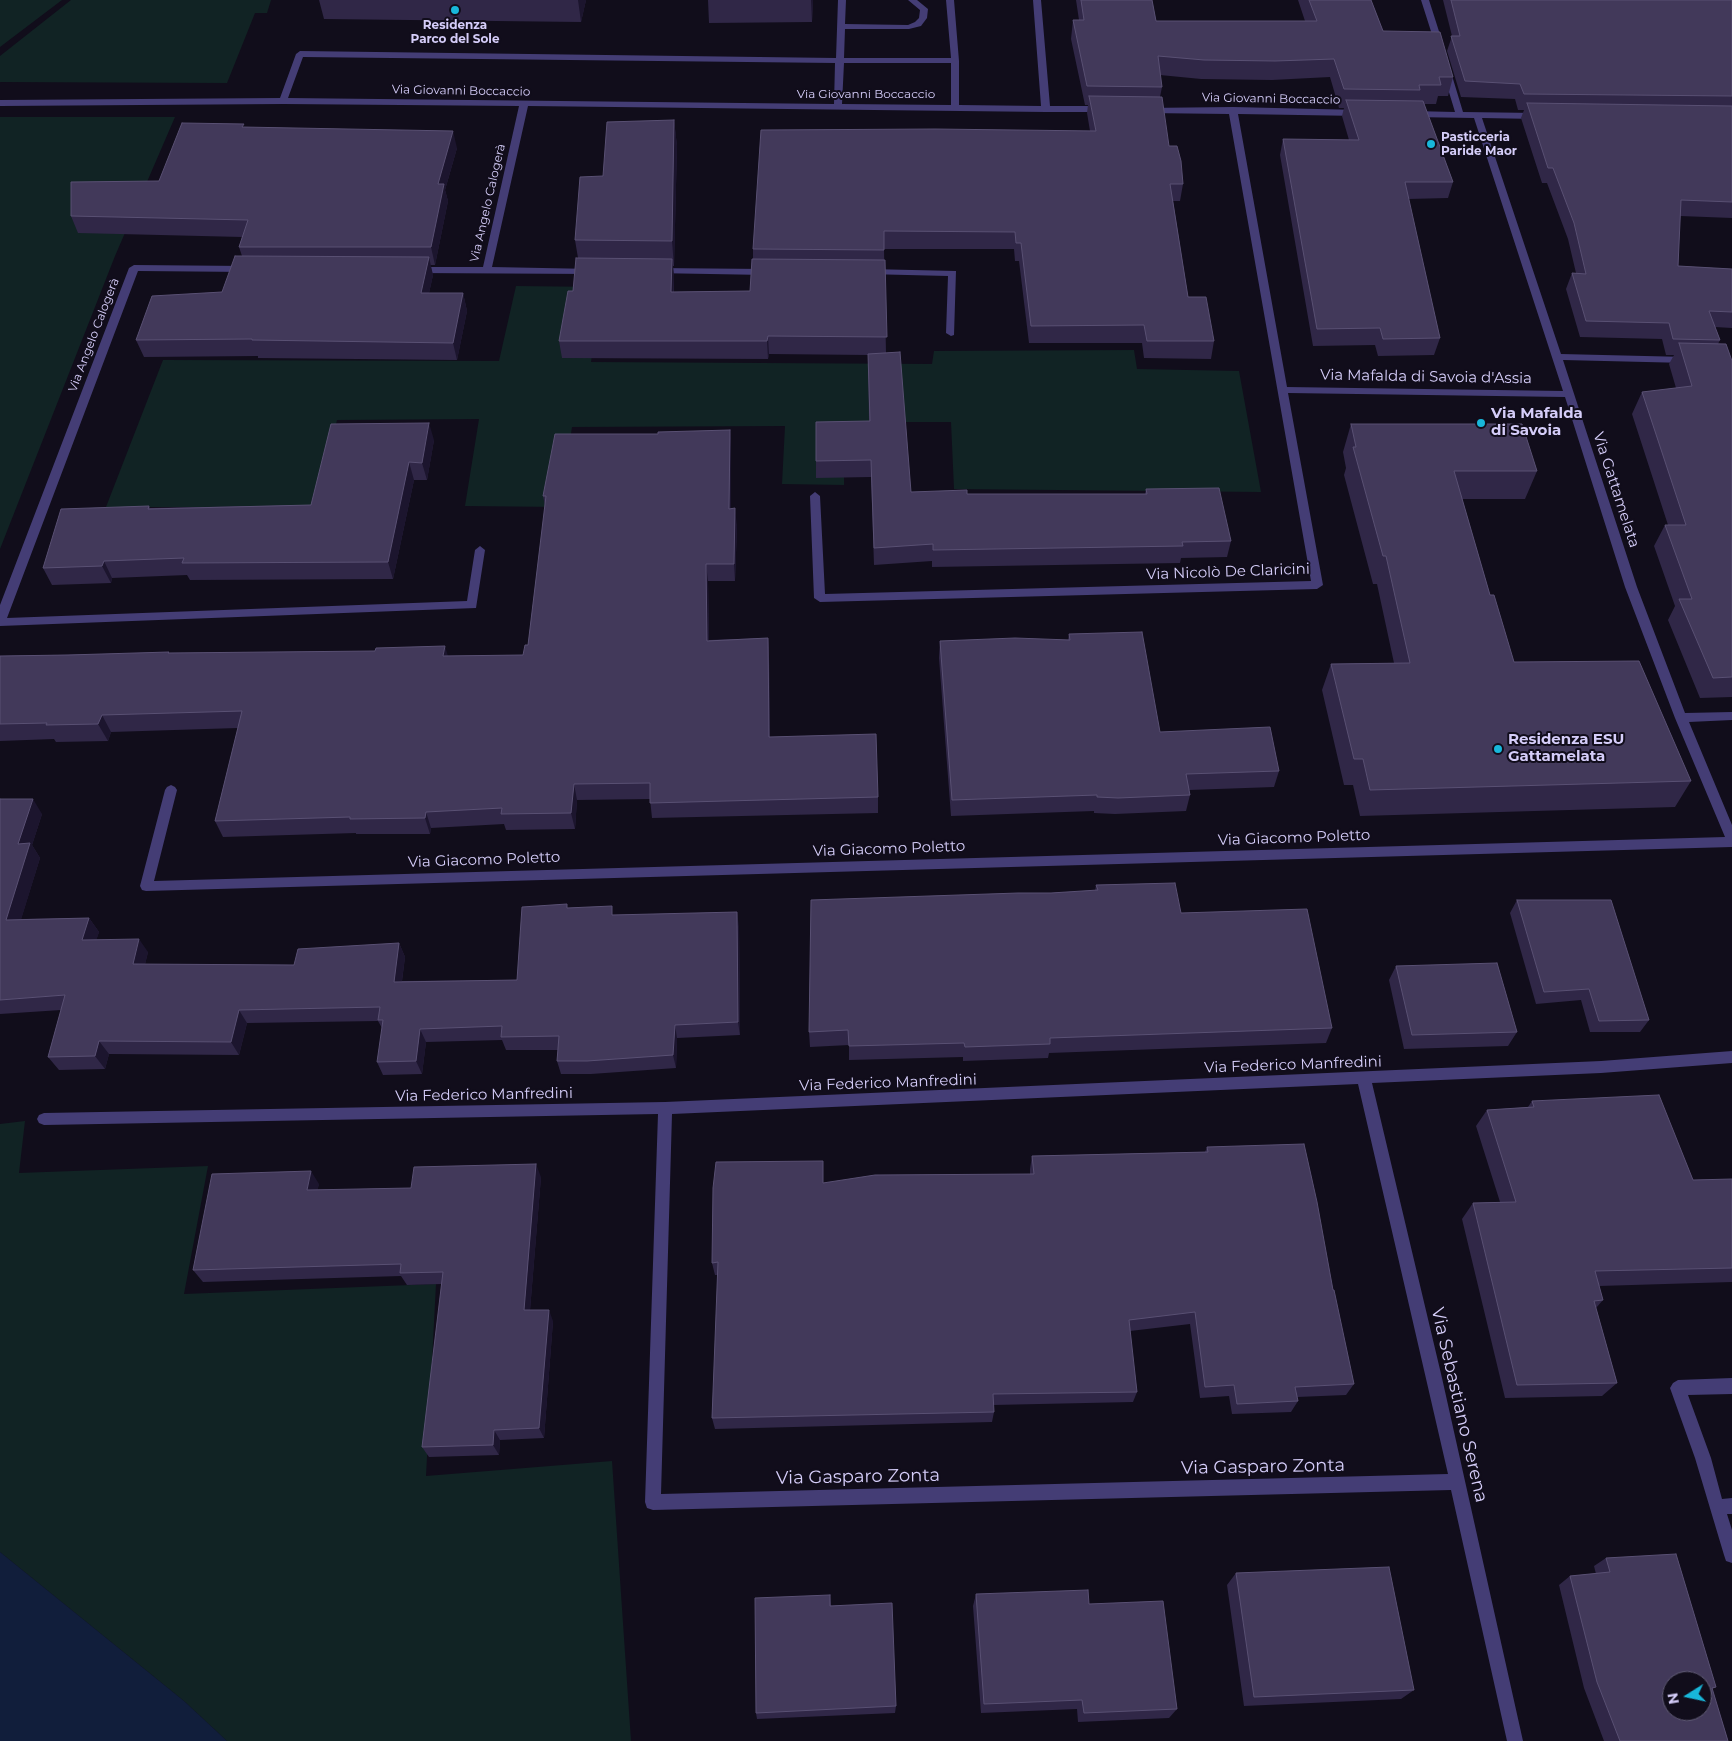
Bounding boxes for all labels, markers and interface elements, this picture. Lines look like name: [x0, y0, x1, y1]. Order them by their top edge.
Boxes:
marker: Residenza Parco del Sole: [449, 4, 461, 16]
place label: Residenza Parco del Sole: [411, 18, 499, 46]
street label: Via Giovanni Boccaccio: [392, 83, 530, 99]
street label: Via Giovanni Boccaccio: [797, 87, 935, 101]
street label: Via Giovanni Boccaccio: [1202, 91, 1340, 107]
place label: Pasticceria Paride Maor: [1441, 130, 1517, 158]
marker: Pasticceria Paride Maor: [1425, 138, 1437, 150]
street label: Via Angelo Calogerà: [467, 143, 509, 263]
street label: Via Angelo Calogerà: [66, 276, 122, 394]
street label: Via Mafalda di Savoia d'Assia: [1320, 366, 1532, 388]
place label: Via Mafalda di Savoia: [1491, 405, 1583, 440]
marker: Via Mafalda di Savoia: [1475, 417, 1487, 429]
street label: Via Gattamelata: [1589, 430, 1643, 550]
street label: Via Nicolò De Claricini: [1146, 560, 1310, 584]
place label: Residenza ESU Gattamelata: [1508, 731, 1624, 766]
marker: Residenza ESU Gattamelata: [1492, 743, 1504, 755]
street label: Via Giacomo Poletto: [1217, 826, 1371, 850]
street label: Via Giacomo Poletto: [812, 837, 966, 861]
street label: Via Giacomo Poletto: [407, 848, 561, 872]
street label: Via Federico Manfredini: [1204, 1053, 1382, 1077]
street label: Via Federico Manfredini: [799, 1071, 977, 1095]
street label: Via Federico Manfredini: [395, 1084, 573, 1106]
street label: Via Sebastiano Serena: [1426, 1305, 1492, 1505]
street label: Via Gasparo Zonta: [1181, 1455, 1345, 1479]
street label: Via Gasparo Zonta: [776, 1465, 940, 1489]
north arrow: [1662, 1671, 1712, 1721]
text: N: [1663, 1691, 1683, 1706]

